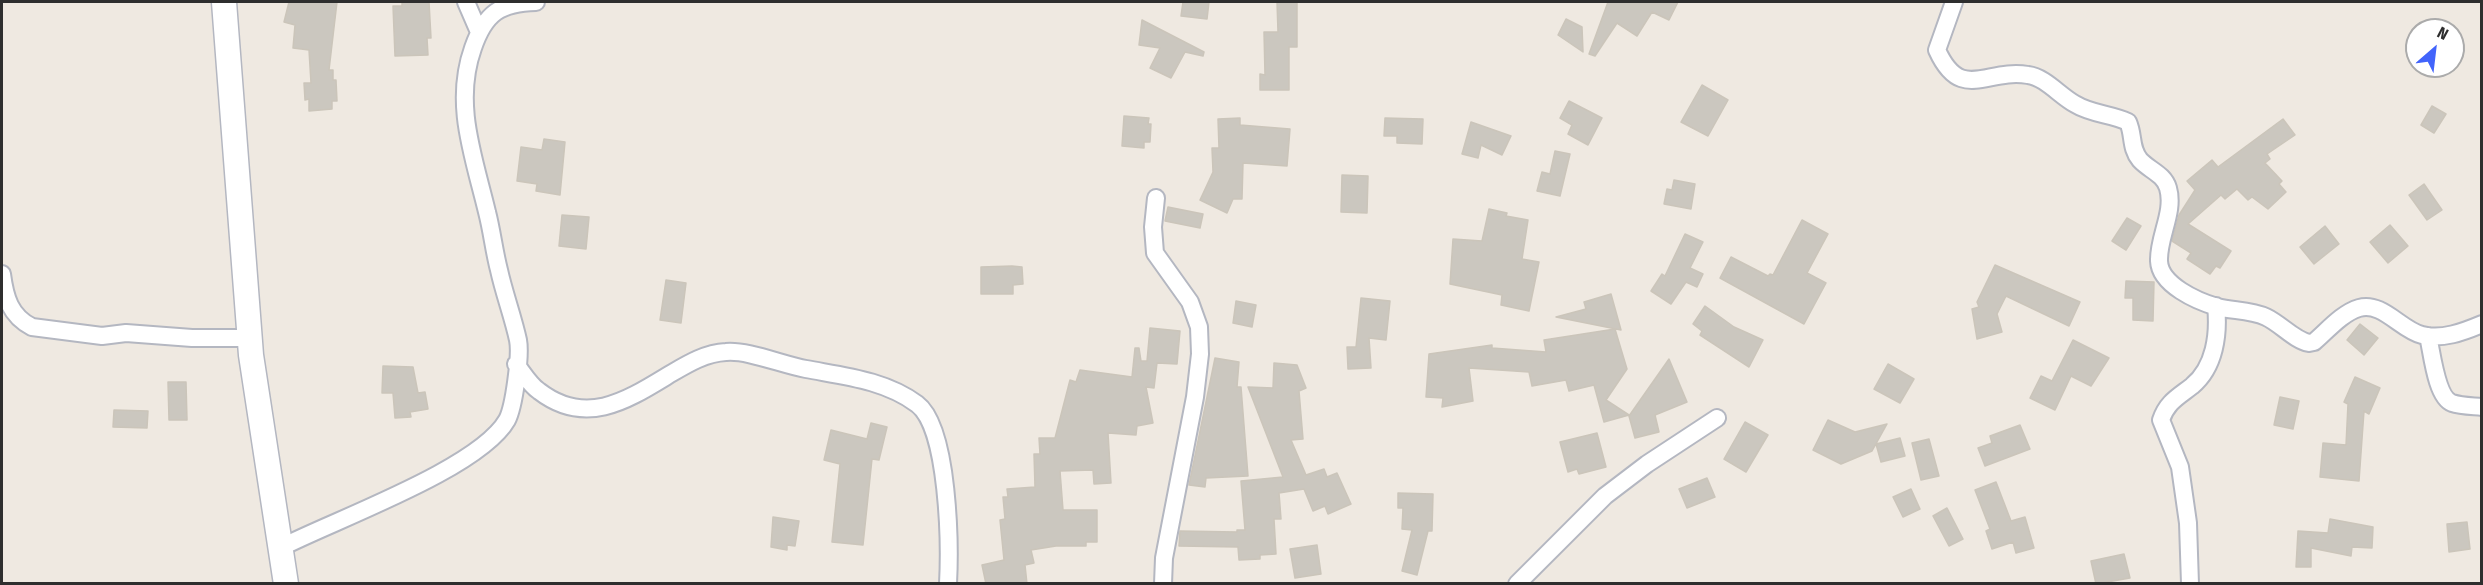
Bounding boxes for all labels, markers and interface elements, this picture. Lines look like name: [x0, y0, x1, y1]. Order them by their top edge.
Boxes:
north arrow: [2405, 18, 2465, 78]
text: N: [2434, 23, 2451, 44]

